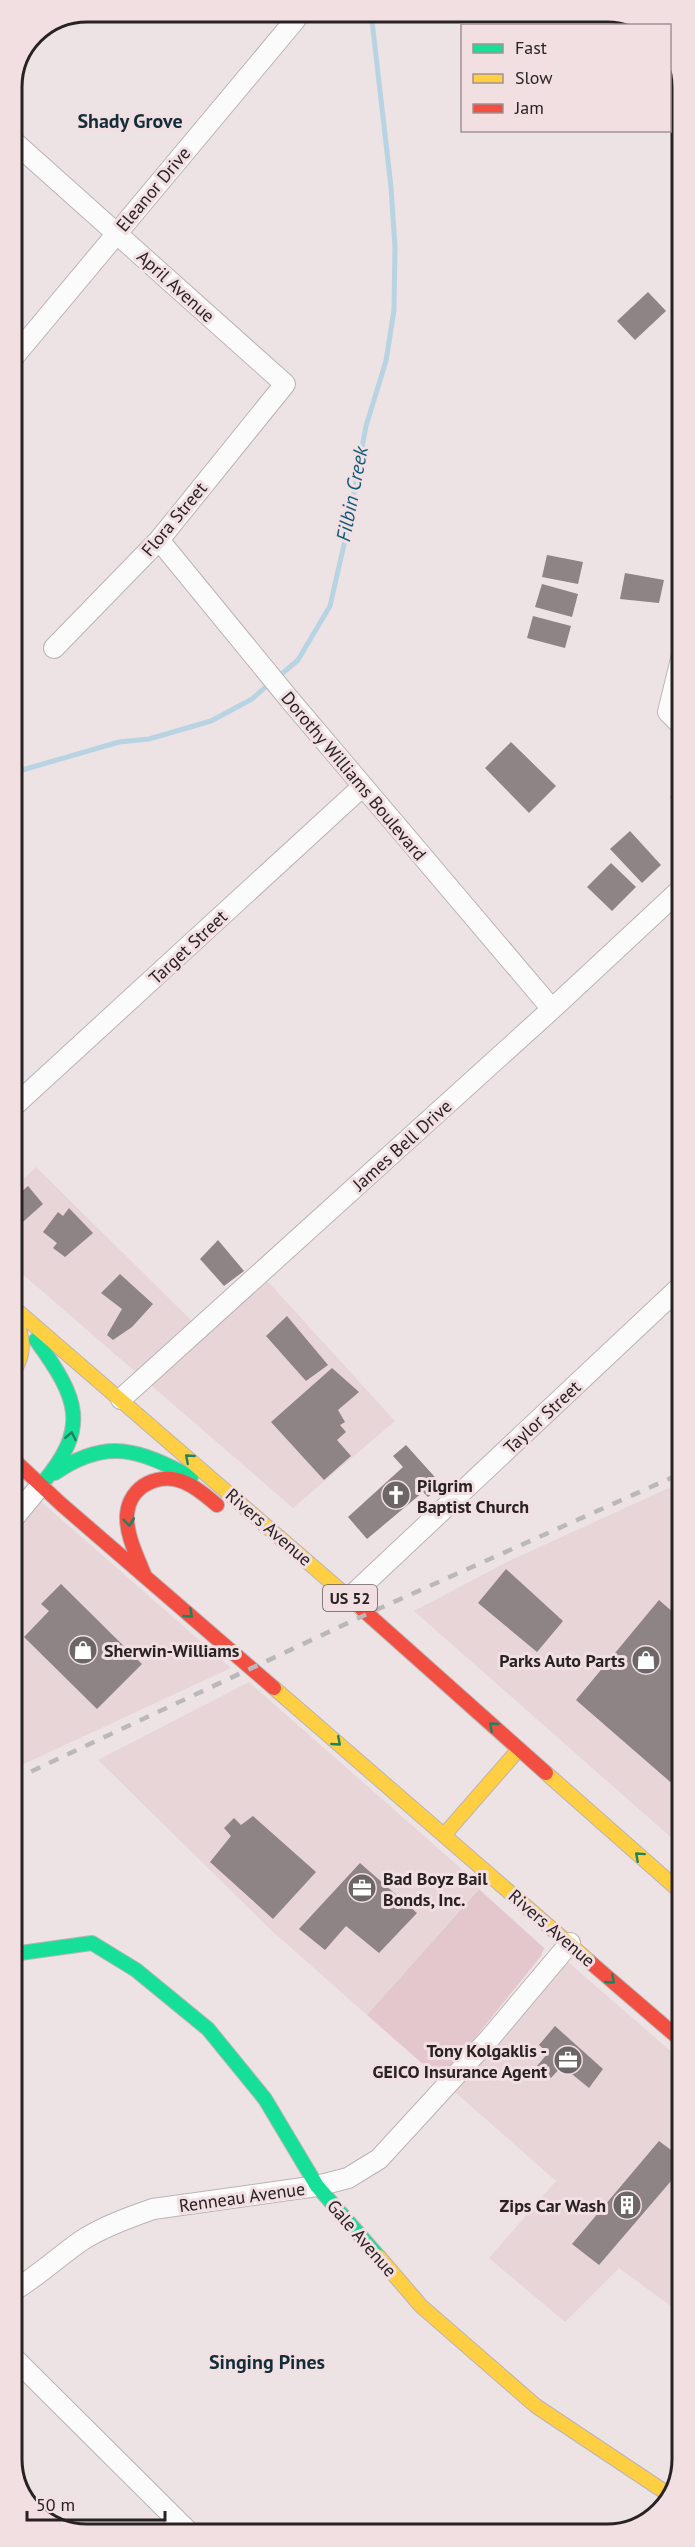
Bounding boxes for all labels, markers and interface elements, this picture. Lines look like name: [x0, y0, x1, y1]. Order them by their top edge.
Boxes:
legend: [461, 24, 671, 132]
text: Fast: [515, 36, 547, 59]
text: Slow: [515, 66, 553, 89]
text: Jam: [514, 96, 544, 119]
district label: Shady Grove: [77, 108, 183, 134]
street label: Eleanor Drive: [111, 142, 195, 236]
street label: April Avenue: [132, 245, 220, 327]
water label: Filbin Creek: [330, 443, 374, 544]
street label: Flora Street: [136, 477, 212, 561]
street label: Dorothy Williams Boulevard: [277, 687, 431, 865]
street label: Target Street: [144, 905, 232, 989]
street label: James Bell Drive: [347, 1094, 456, 1196]
street label: Taylor Street: [499, 1375, 585, 1459]
one-way arrow: [64, 1431, 77, 1441]
one-way arrow: [185, 1454, 196, 1465]
place label: Pilgrim Baptist Church: [417, 1474, 529, 1518]
church icon: Pilgrim Baptist Church: [380, 1479, 412, 1511]
street label: Rivers Avenue: [221, 1483, 317, 1571]
one-way arrow: [122, 1517, 135, 1527]
road number: US 52: [323, 1585, 377, 1611]
one-way arrow: [182, 1607, 193, 1618]
shop icon: Sherwin-Williams: [67, 1634, 99, 1666]
place label: Sherwin-Williams: [104, 1639, 240, 1662]
shop icon: Parks Auto Parts: [630, 1644, 662, 1676]
place label: Parks Auto Parts: [499, 1649, 625, 1672]
one-way arrow: [489, 1722, 500, 1733]
one-way arrow: [330, 1735, 341, 1746]
one-way arrow: [635, 1852, 646, 1863]
place label: Bad Boyz Bail Bonds, Inc.: [383, 1867, 488, 1911]
office icon: Bad Boyz Bail Bonds, Inc.: [346, 1872, 378, 1904]
street label: Rivers Avenue: [504, 1884, 600, 1972]
one-way arrow: [604, 1972, 615, 1983]
place label: Tony Kolgaklis - GEICO Insurance Agent: [372, 2039, 548, 2083]
office icon: Tony Kolgaklis - GEICO Insurance Agent: [552, 2044, 584, 2076]
street label: Renneau Avenue: [178, 2177, 306, 2217]
building icon: Zips Car Wash: [611, 2189, 643, 2221]
place label: Zips Car Wash: [500, 2194, 606, 2217]
street label: Gale Avenue: [322, 2195, 402, 2281]
district label: Singing Pines: [209, 2349, 325, 2375]
scale bar: [27, 2484, 165, 2522]
text: 50 m: [36, 2493, 75, 2516]

